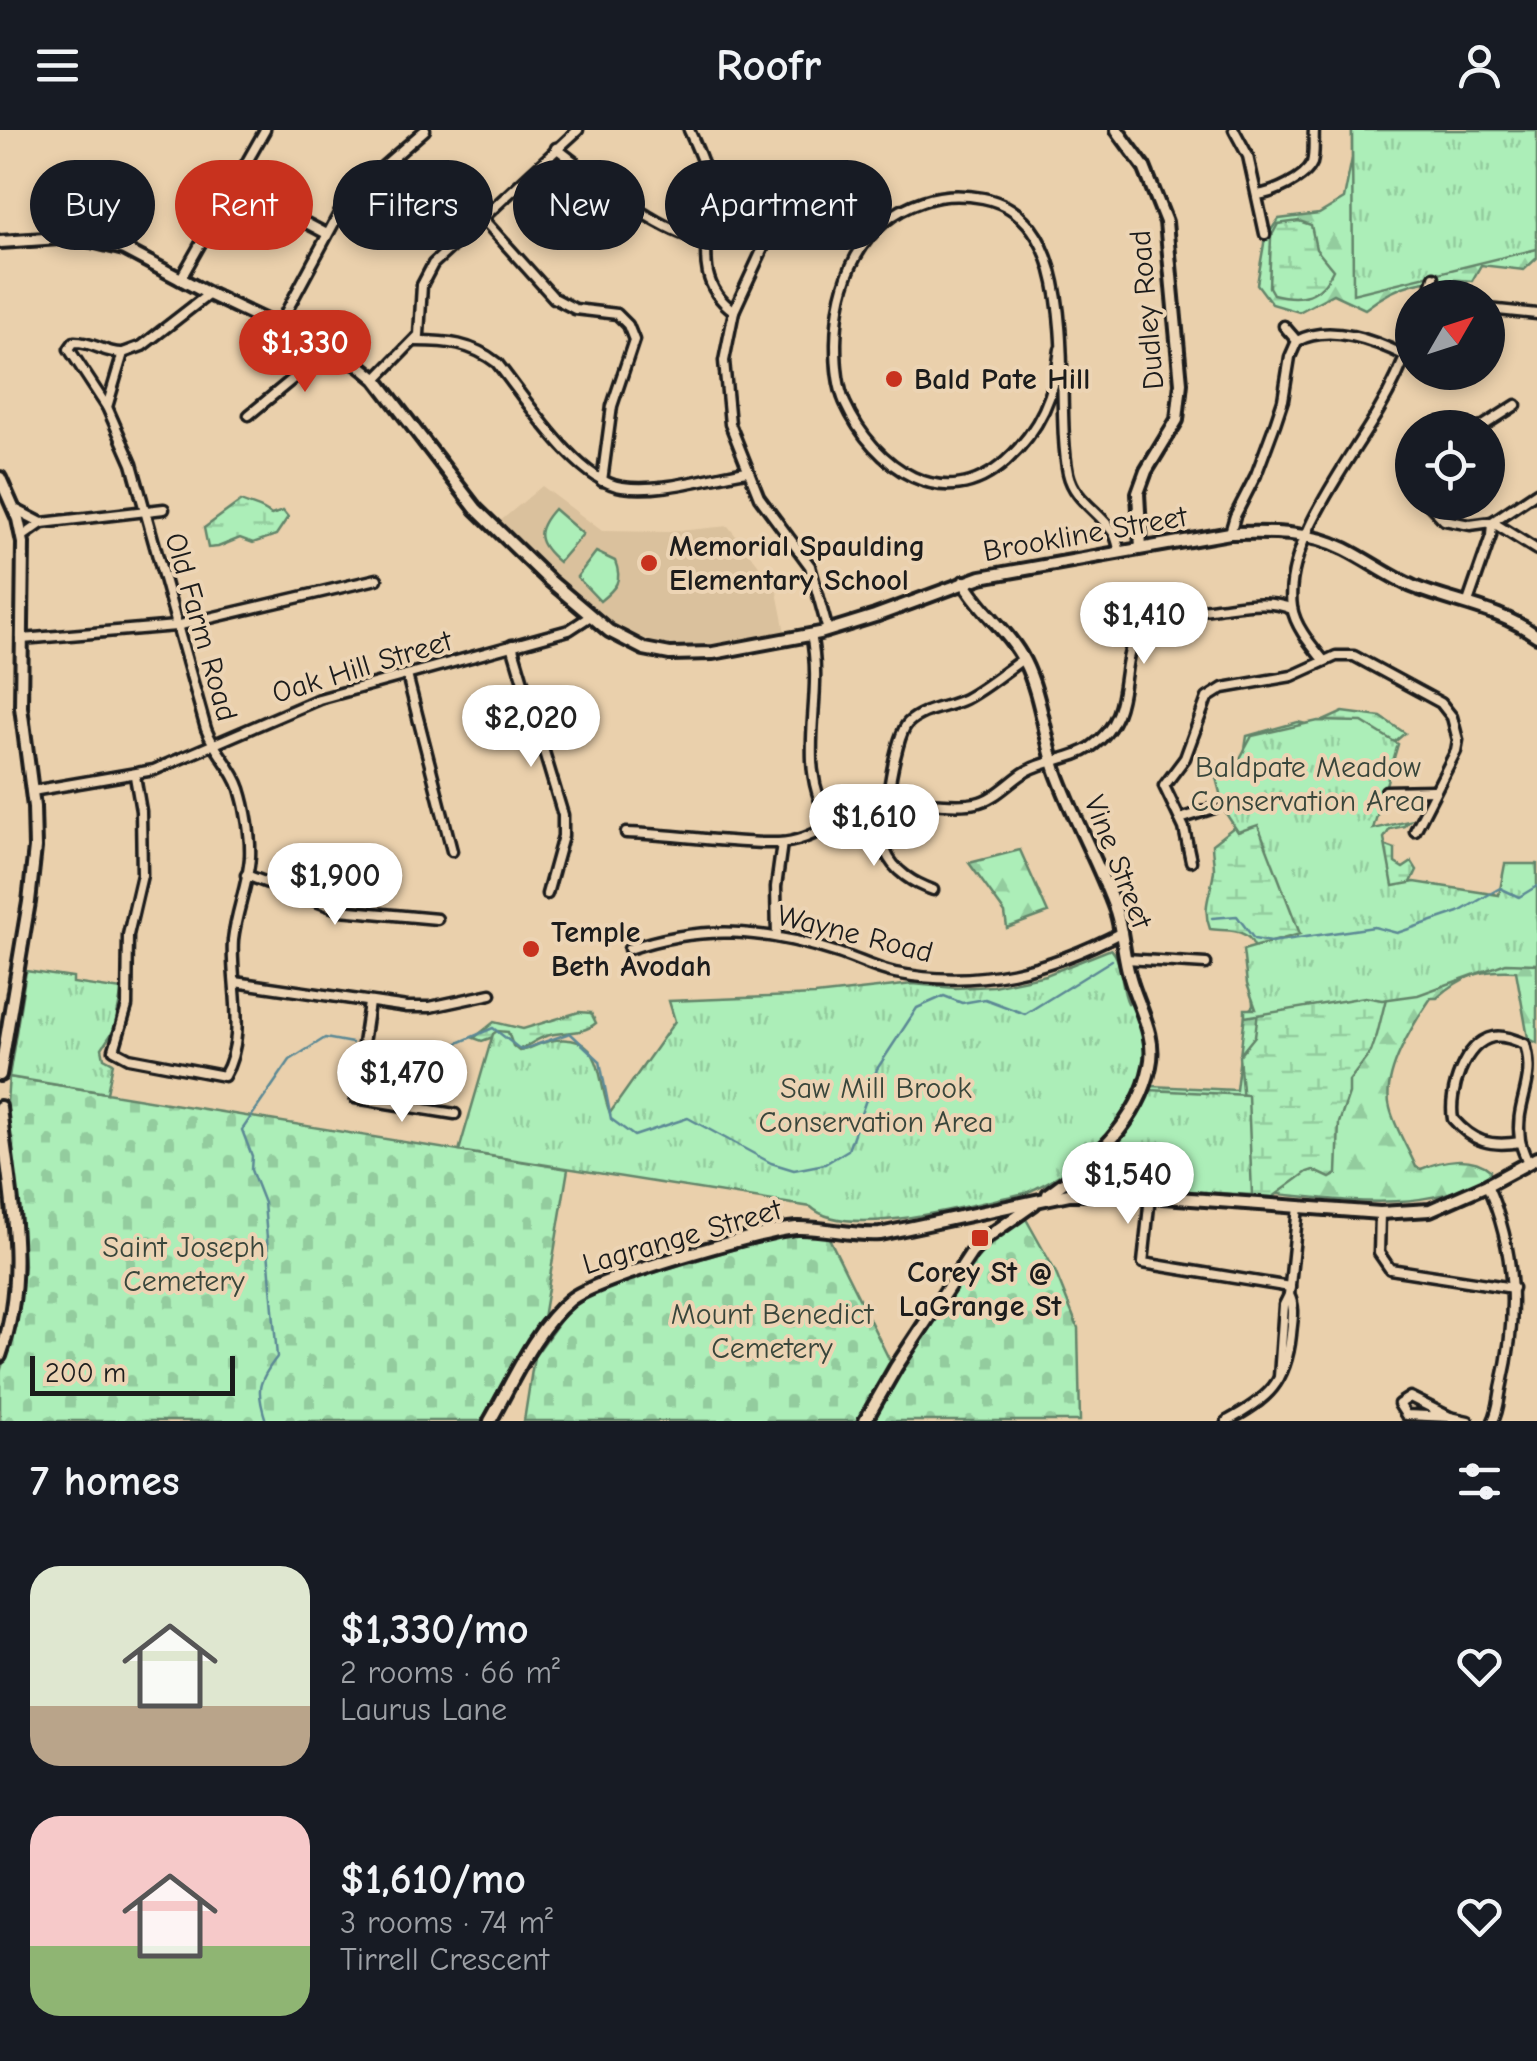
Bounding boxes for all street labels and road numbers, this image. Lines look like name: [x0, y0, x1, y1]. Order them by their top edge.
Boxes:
street label: Dudley Road: [1123, 229, 1171, 391]
street label: Brookline Street: [980, 499, 1191, 569]
street label: Old Farm Road: [157, 529, 245, 725]
street label: Oak Hill Street: [268, 623, 457, 711]
street label: Vine Street: [1077, 791, 1160, 935]
street label: Wayne Road: [773, 898, 937, 970]
street label: Lagrange Street: [578, 1191, 787, 1282]

